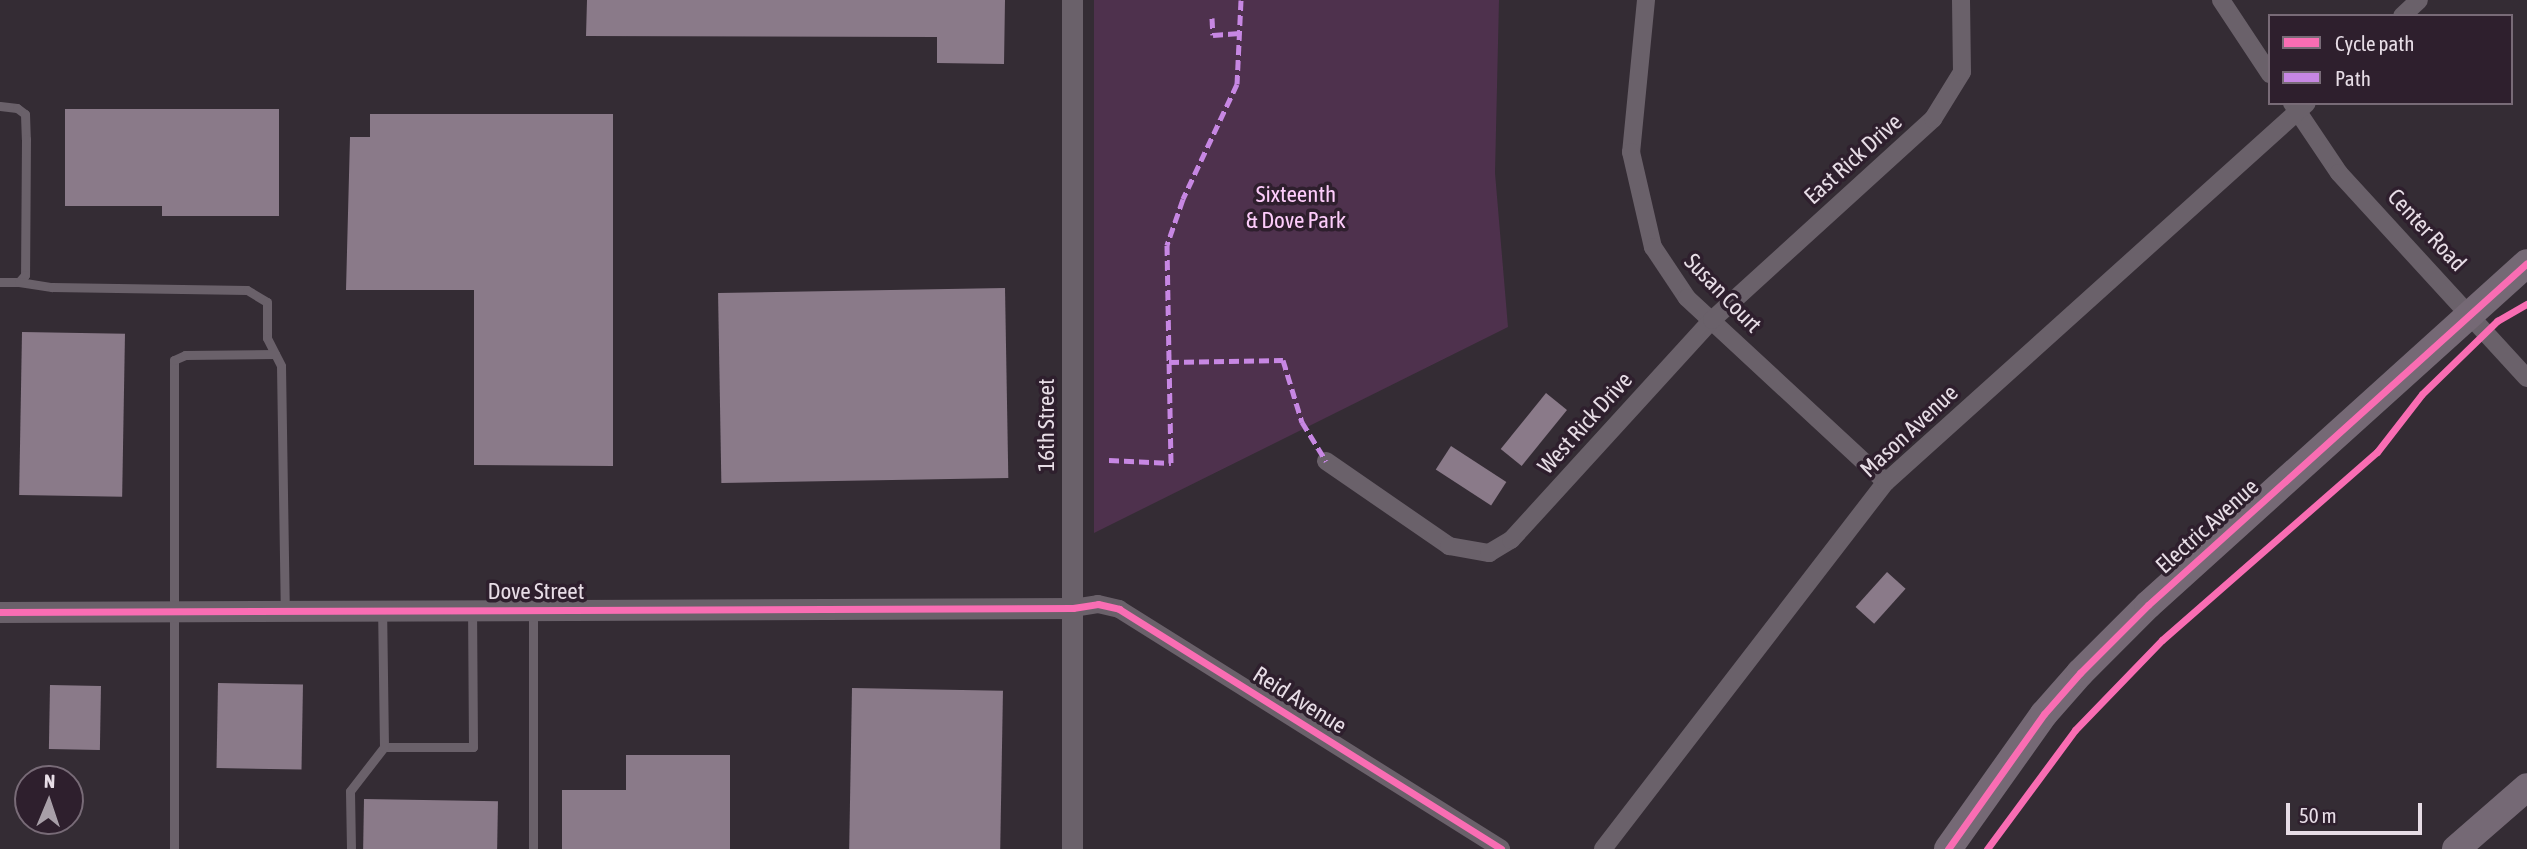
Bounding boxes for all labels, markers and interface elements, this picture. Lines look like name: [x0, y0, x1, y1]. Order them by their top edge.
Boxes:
legend: [2268, 14, 2513, 105]
text: Cycle path: [2335, 31, 2414, 55]
text: Path: [2335, 66, 2371, 90]
street label: East Rick Drive: [1799, 108, 1907, 210]
park label: Sixteenth & Dove Park: [1246, 180, 1346, 234]
street label: Center Road: [2382, 183, 2472, 277]
street label: Susan Court: [1679, 248, 1767, 338]
street label: West Rick Drive: [1532, 366, 1638, 480]
street label: 16th Street: [1032, 378, 1060, 472]
street label: Mason Avenue: [1855, 379, 1963, 483]
street label: Electric Avenue: [2150, 473, 2264, 579]
street label: Dove Street: [488, 577, 584, 605]
street label: Reid Avenue: [1248, 660, 1352, 740]
north arrow: [14, 765, 84, 835]
text: N: [44, 770, 56, 792]
scale bar: [2289, 790, 2426, 834]
text: 50 m: [2299, 803, 2337, 827]

